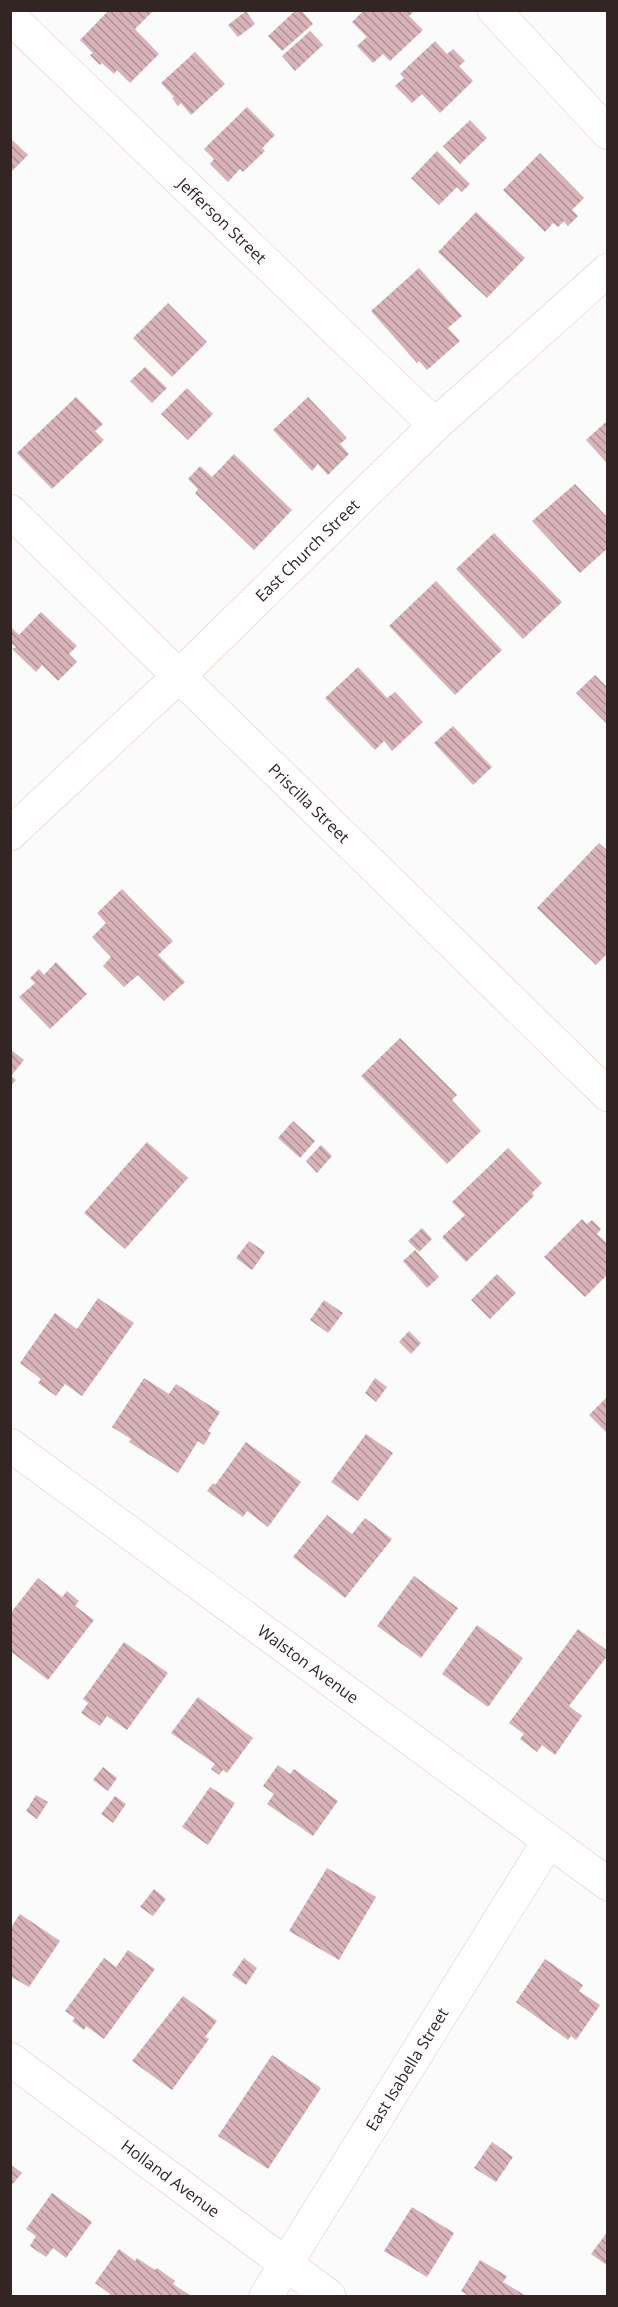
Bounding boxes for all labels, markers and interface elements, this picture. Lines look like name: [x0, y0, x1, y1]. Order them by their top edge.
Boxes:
street label: Jefferson Street: [171, 171, 272, 269]
street label: East Church Street: [250, 494, 364, 606]
street label: Priscilla Street: [264, 758, 355, 848]
street label: Walston Avenue: [253, 1619, 363, 1708]
street label: East Isabella Street: [360, 2003, 454, 2135]
street label: Holland Avenue: [117, 2134, 224, 2222]

